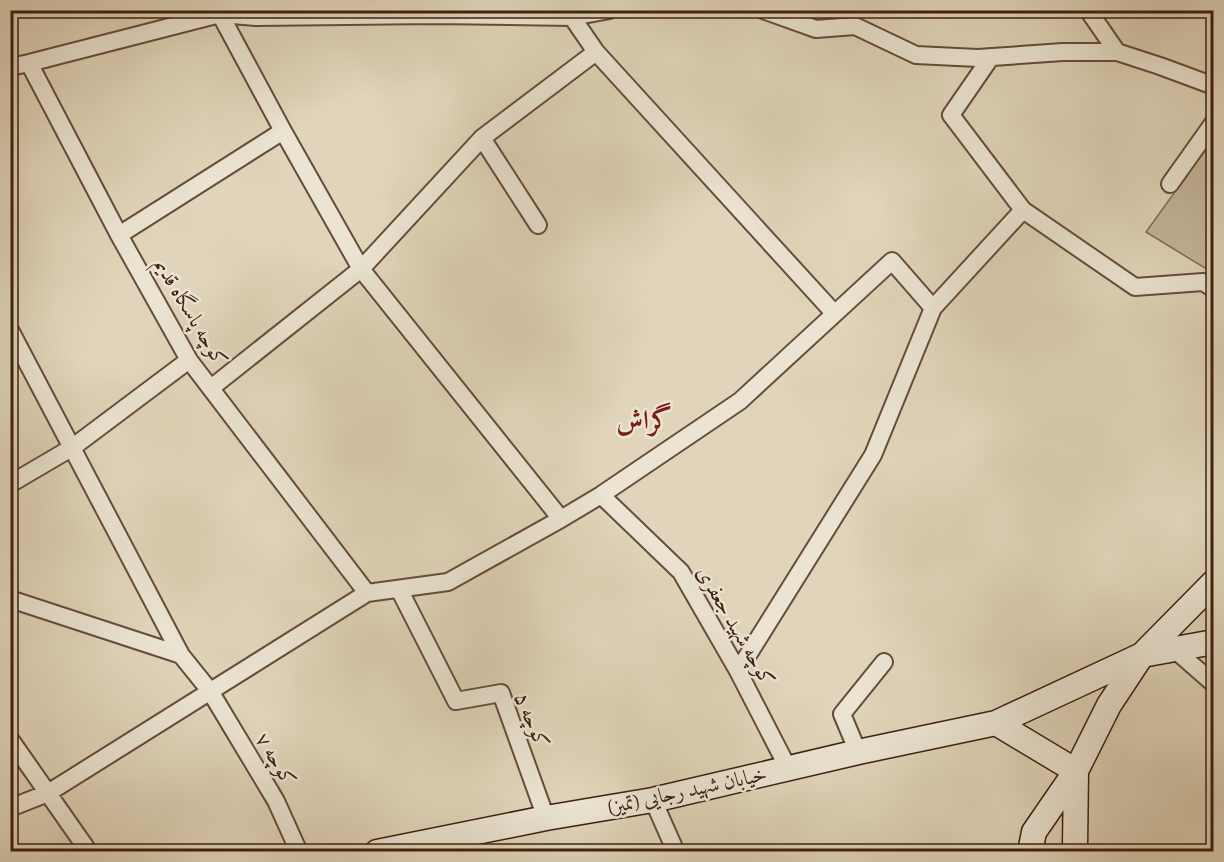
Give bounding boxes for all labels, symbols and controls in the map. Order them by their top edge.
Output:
street label: کوچه پاسگاه قدیم [144,252,234,374]
district label: گراش [616,402,672,438]
street label: کوچه شهید جعفری [690,561,782,691]
street label: کوچه ۵ [508,688,556,752]
street label: کوچه ۷ [249,727,303,791]
street label: خیابان شهید رجایی (تمیز) [605,759,769,821]

